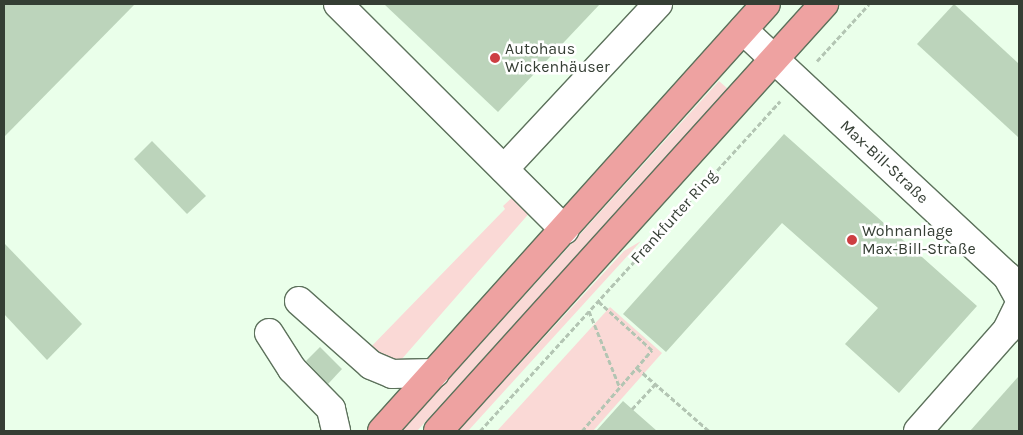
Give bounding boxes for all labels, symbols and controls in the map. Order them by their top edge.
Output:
place label: Autohaus Wickenhäuser [505,39,610,77]
marker: Autohaus Wickenhäuser [489,52,501,64]
street label: Max-Bill-Straße [836,116,932,208]
street label: Frankfurter Ring [627,166,721,268]
place label: Wohnanlage Max-Bill-Straße [862,221,976,259]
marker: Wohnanlage Max-Bill-Straße [846,234,858,246]

